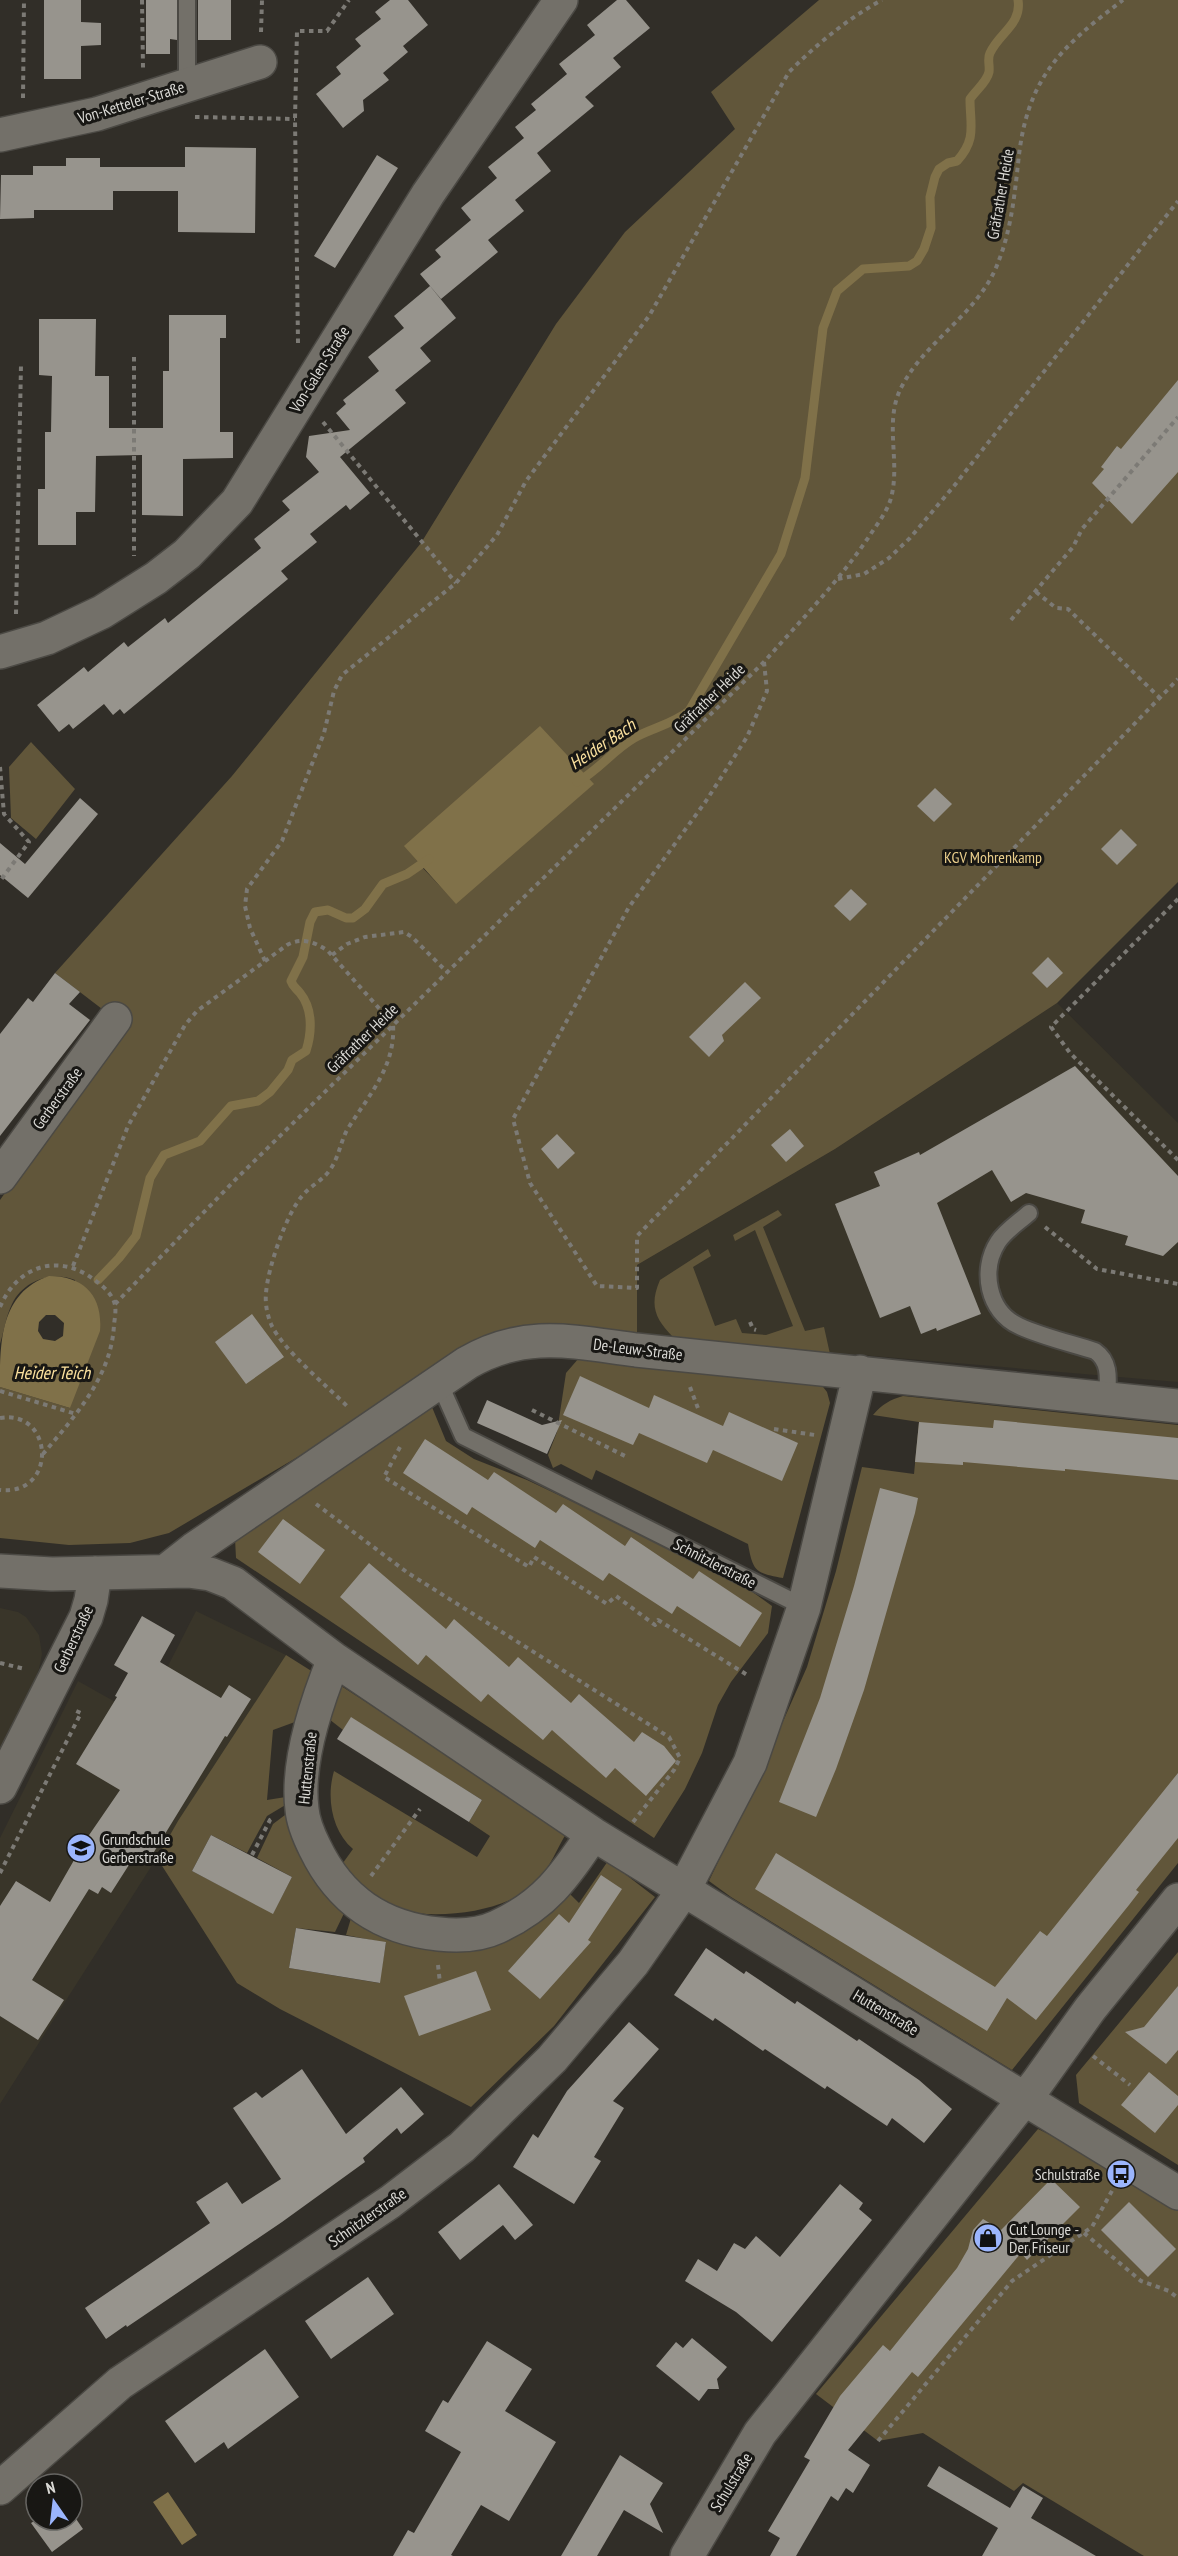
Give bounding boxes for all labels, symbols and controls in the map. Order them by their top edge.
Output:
street label: Von-Ketteler-Straße [74,76,187,128]
street label: Gräfrather Heide [982,147,1018,241]
street label: Von-Galen-Straße [284,322,353,417]
street label: Gräfrather Heide [669,659,749,737]
water label: Heider Bach [564,713,640,774]
park label: KGV Mohrenkamp [944,847,1042,867]
street label: Gräfrather Heide [322,999,402,1077]
street label: Gerberstraße [28,1063,86,1133]
street label: De-Leuw-Straße [592,1334,684,1364]
water label: Heider Teich [14,1361,91,1384]
street label: Schnitzlerstraße [670,1534,760,1592]
street label: Gerberstraße [49,1602,97,1676]
street label: Huttenstraße [293,1731,321,1805]
place label: Grundschule Gerberstraße [102,1829,174,1867]
school or university icon: Grundschule Gerberstraße [65,1832,97,1864]
street label: Huttenstraße [850,1985,922,2039]
bus stop icon: Schulstraße [1105,2158,1137,2190]
place label: Schulstraße [1035,2164,1100,2184]
street label: Schnitzlerstraße [324,2183,410,2251]
place label: Cut Lounge - Der Friseur [1009,2219,1079,2257]
shop icon: Cut Lounge - Der Friseur [972,2222,1004,2254]
street label: Schulstraße [706,2449,756,2515]
north arrow [24,2472,84,2532]
text: N [44,2477,57,2498]

